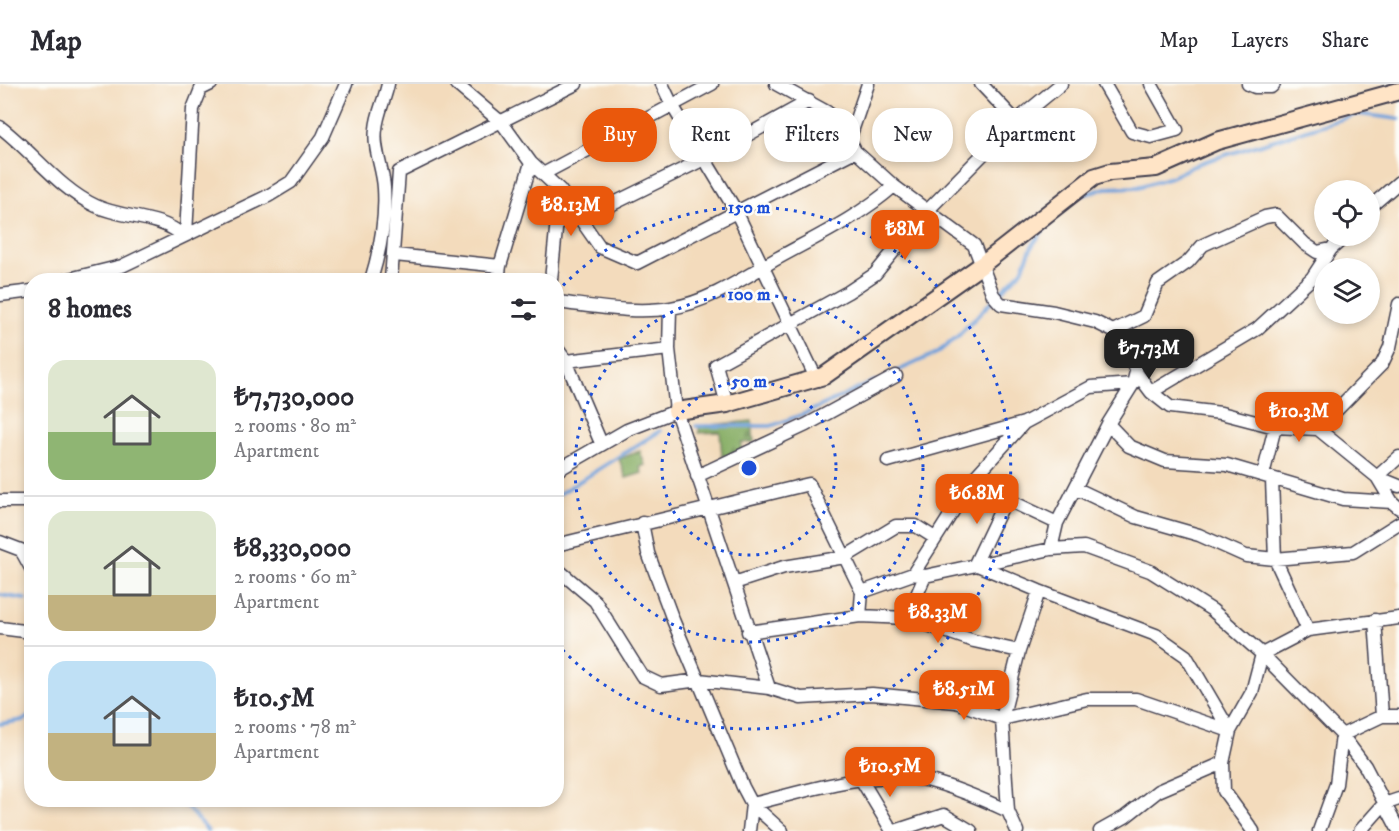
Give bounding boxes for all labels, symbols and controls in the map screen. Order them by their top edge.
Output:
text: Map [30,24,82,59]
text: Map [1159,28,1198,54]
text: Layers [1231,28,1289,54]
text: Share [1322,28,1369,54]
chip: Buy [582,108,657,162]
chip: Rent [669,108,752,162]
chip: Filters [764,108,860,162]
chip: New [872,108,953,162]
chip: Apartment [965,108,1097,162]
map controls [1314,180,1380,324]
button: locate [1314,180,1380,246]
pin: ₺8.13M [522,186,620,237]
text: ₺8.13M [541,193,601,218]
text: 150 m [728,197,771,219]
pin: ₺8M [876,210,934,261]
text: ₺8M [885,217,925,242]
button: layers [1314,258,1380,324]
text: 100 m [727,284,771,306]
text: 8 homes [48,293,132,326]
icon: filters [507,293,540,326]
pin: ₺7.73M [1100,329,1198,380]
text: ₺7.73M [1118,336,1180,361]
text: 50 m [730,371,767,393]
text: ₺7,730,000 [234,381,354,414]
icon: home [96,384,168,456]
pin: ₺10.3M [1250,392,1348,443]
text: ₺10.3M [1269,399,1329,424]
text: 2 rooms · 80 m² [234,414,356,439]
text: Apartment [234,439,319,464]
centre of rings [739,458,759,478]
pin: ₺6.8M [935,474,1019,525]
text: ₺6.8M [950,481,1004,506]
text: ₺8,330,000 [234,532,351,565]
icon: home [96,535,168,607]
text: 2 rooms · 60 m² [234,565,356,590]
text: Apartment [234,590,319,615]
pin: ₺8.33M [889,593,987,644]
text: ₺8.33M [908,600,968,625]
pin: ₺8.51M [915,670,1013,721]
text: ₺8.51M [933,677,995,702]
text: ₺10.5M [234,682,315,715]
icon: home [96,685,168,757]
text: 2 rooms · 78 m² [234,715,356,740]
text: Apartment [234,740,319,765]
pin: ₺10.5M [841,747,939,798]
text: ₺10.5M [859,754,921,779]

